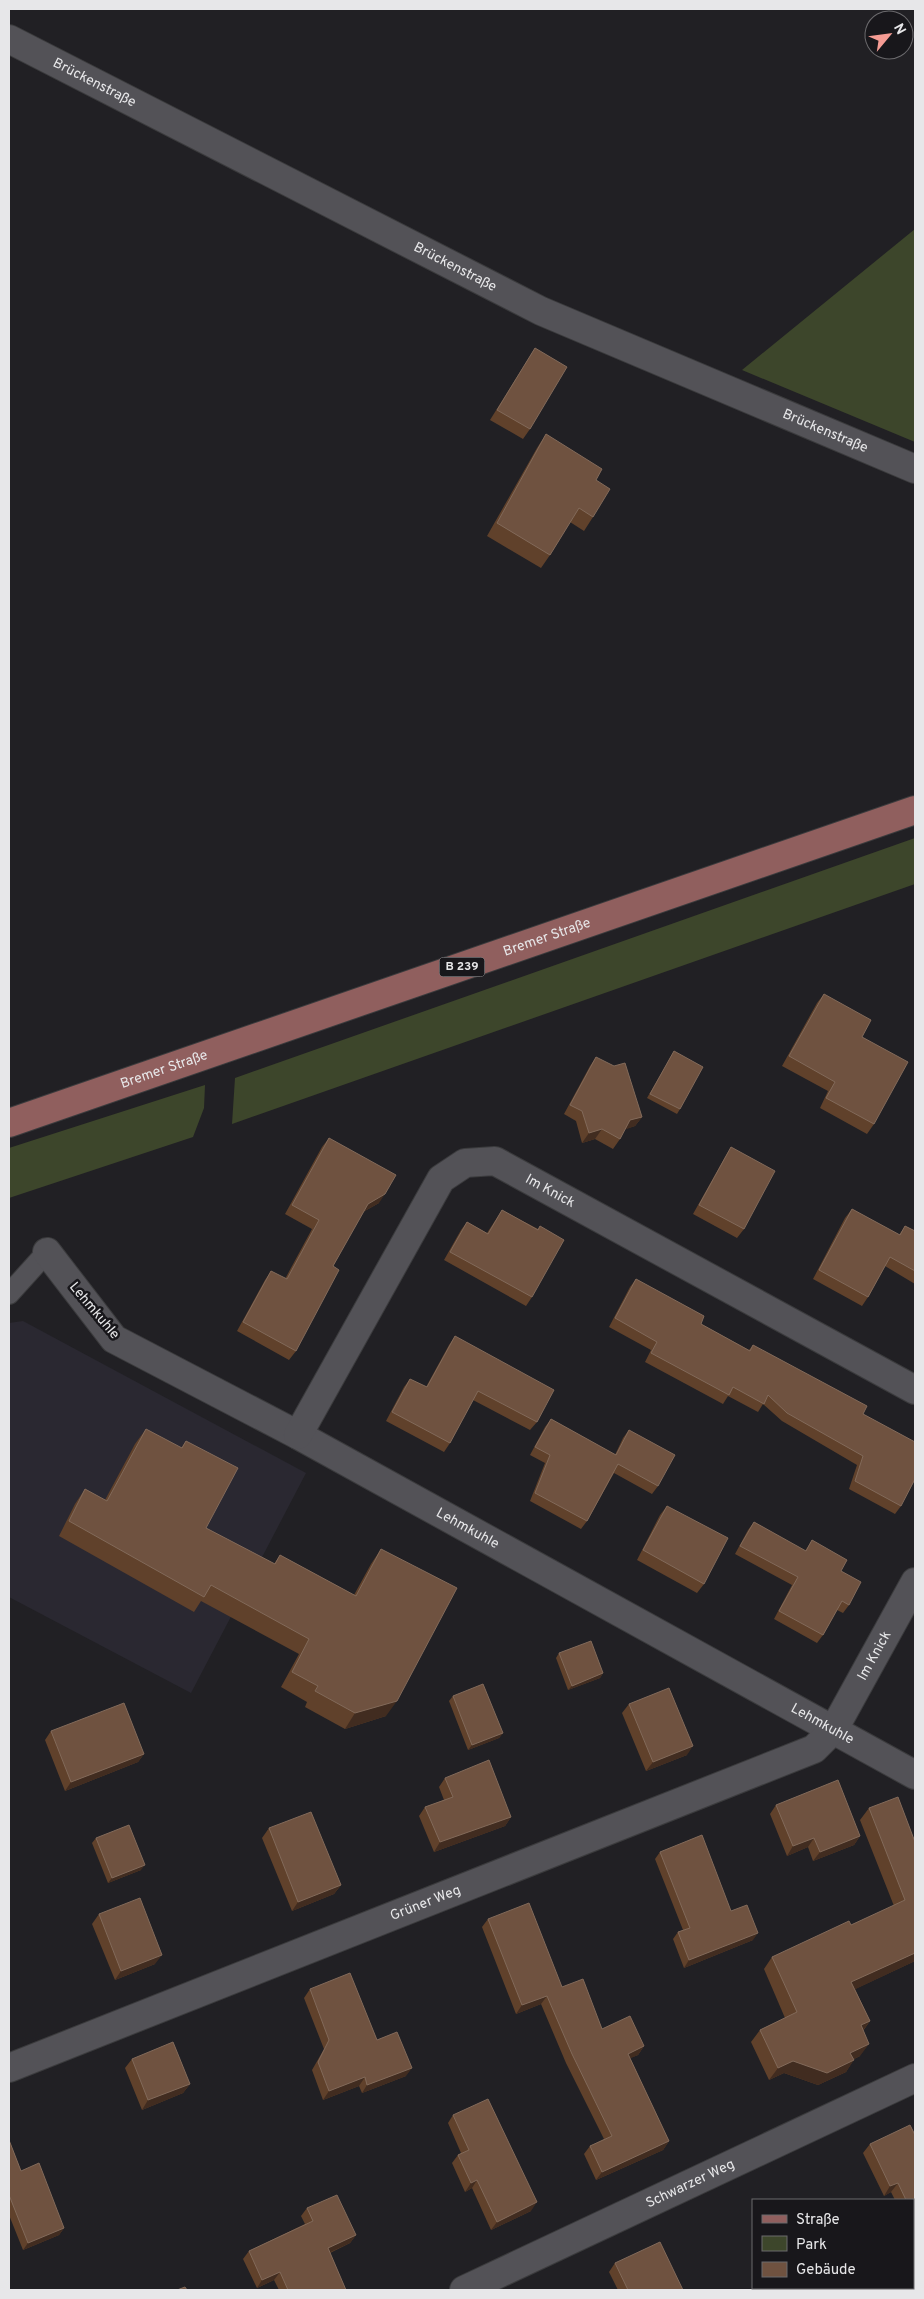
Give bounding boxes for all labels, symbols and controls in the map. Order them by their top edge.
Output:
north arrow [864,10,914,60]
text: N [889,21,909,38]
street label: Brückenstraße [50,54,139,111]
street label: Brückenstraße [411,239,500,295]
street label: Brückenstraße [780,405,870,457]
street label: Bremer Straße [501,914,593,960]
road number: B 239 [440,958,484,976]
street label: Bremer Straße [118,1047,210,1092]
street label: Im Knick [522,1171,578,1212]
street label: Lehmkuhle [65,1279,123,1343]
street label: Lehmkuhle [433,1504,502,1553]
street label: Im Knick [854,1628,895,1683]
street label: Lehmkuhle [788,1700,857,1748]
street label: Grüner Weg [388,1881,463,1925]
street label: Schwarzer Weg [643,2156,737,2212]
legend [752,2199,914,2289]
text: Straße [796,2211,840,2230]
text: Park [796,2236,827,2255]
text: Gebäude [796,2261,856,2280]

